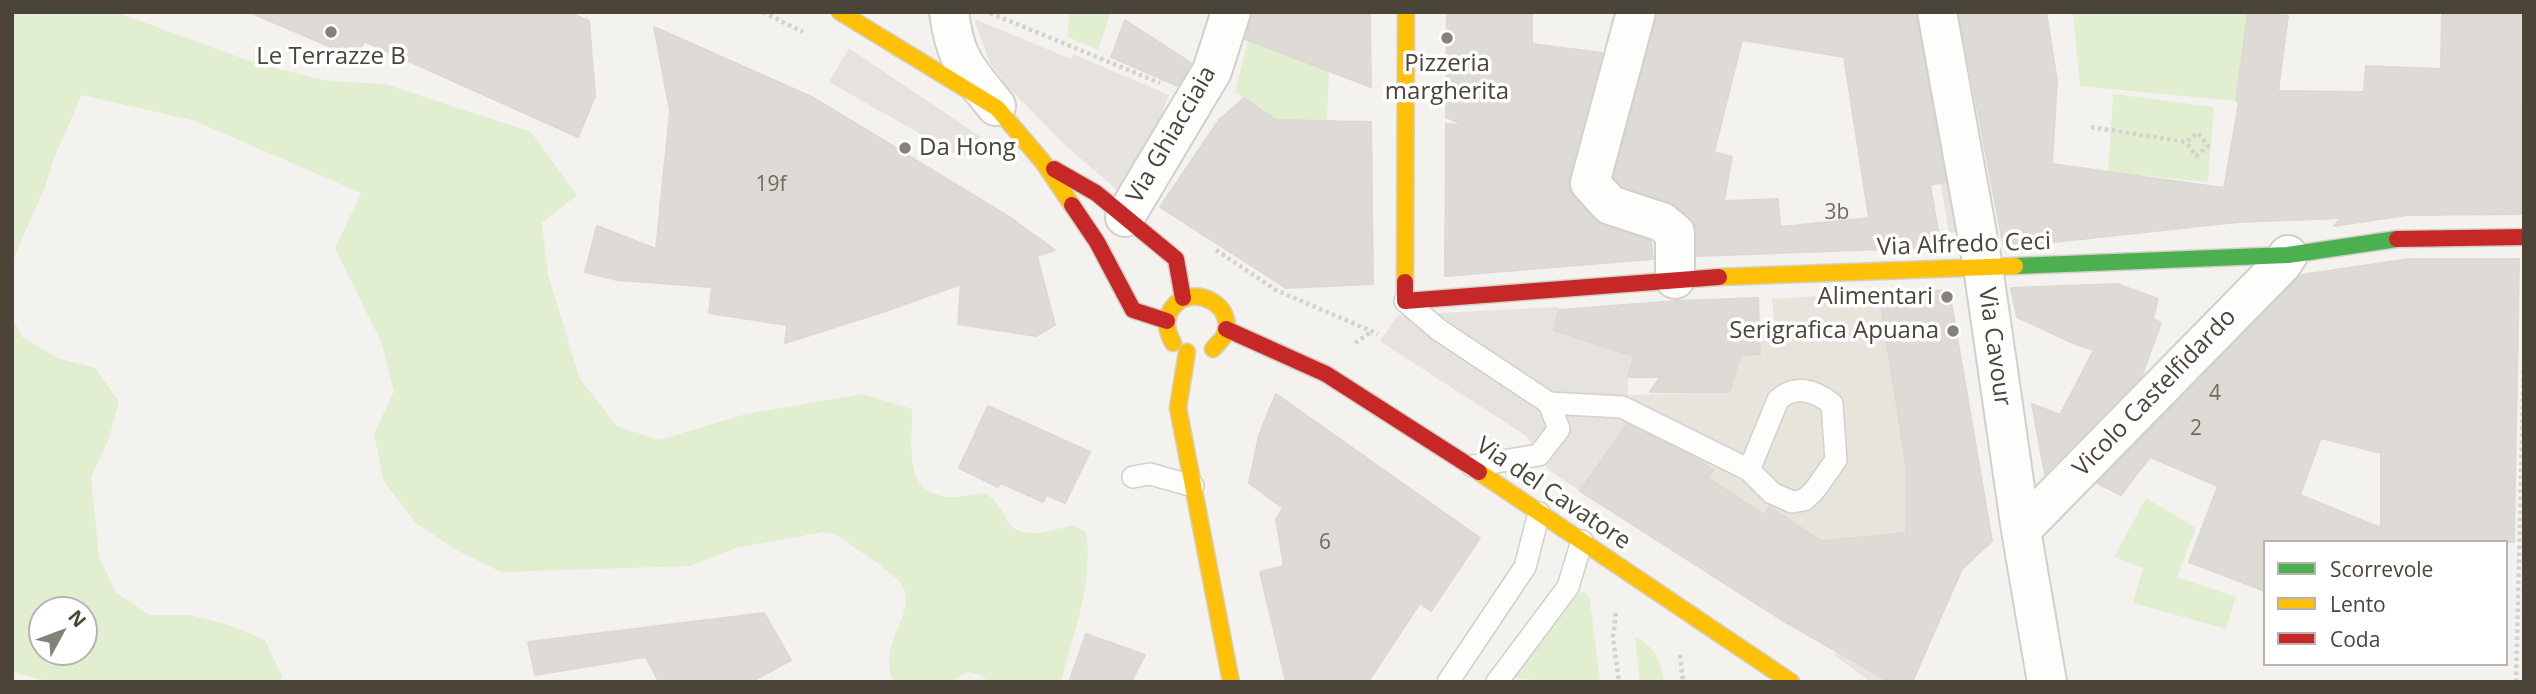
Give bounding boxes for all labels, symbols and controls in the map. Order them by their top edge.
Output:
marker: Le Terrazze B [323,24,339,40]
marker: Pizzeria margherita [1439,30,1455,46]
place label: Le Terrazze B [256,43,406,71]
place label: Pizzeria margherita [1385,50,1509,106]
street label: Via Ghiacciaia [1121,61,1223,209]
place label: Da Hong [919,134,1016,162]
marker: Da Hong [897,140,913,156]
house number: 19f [755,172,787,198]
house number: 3b [1825,200,1849,226]
street label: Via Alfredo Ceci [1877,228,2051,262]
place label: Alimentari [1818,283,1933,311]
street label: Via Cavour [1971,286,2017,408]
marker: Alimentari [1939,289,1955,305]
street label: Vicolo Castelfidardo [2068,303,2242,483]
place label: Serigrafica Apuana [1729,317,1939,345]
marker: Serigrafica Apuana [1945,323,1961,339]
house number: 4 [2209,381,2221,407]
house number: 2 [2190,416,2202,442]
street label: Via del Cavatore [1470,432,1636,556]
house number: 6 [1319,530,1331,556]
legend [2263,540,2508,666]
text: Scorrevole [2330,555,2433,583]
text: Lento [2330,590,2386,618]
north arrow [28,596,98,666]
text: N [62,604,92,633]
text: Coda [2330,625,2380,653]

